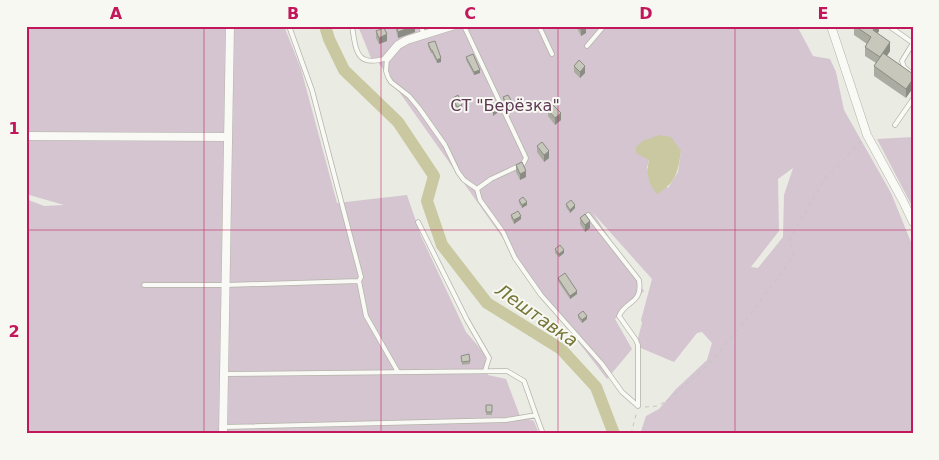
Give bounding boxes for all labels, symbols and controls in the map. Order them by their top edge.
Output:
text: A [110,4,123,23]
text: B [287,4,299,23]
text: C [464,4,476,23]
text: D [639,4,653,23]
text: E [818,4,828,23]
park label: СТ "Берёзка" [450,96,560,115]
text: 1 [8,119,20,138]
water label: Лештавка [491,279,582,351]
text: 2 [8,322,20,341]

